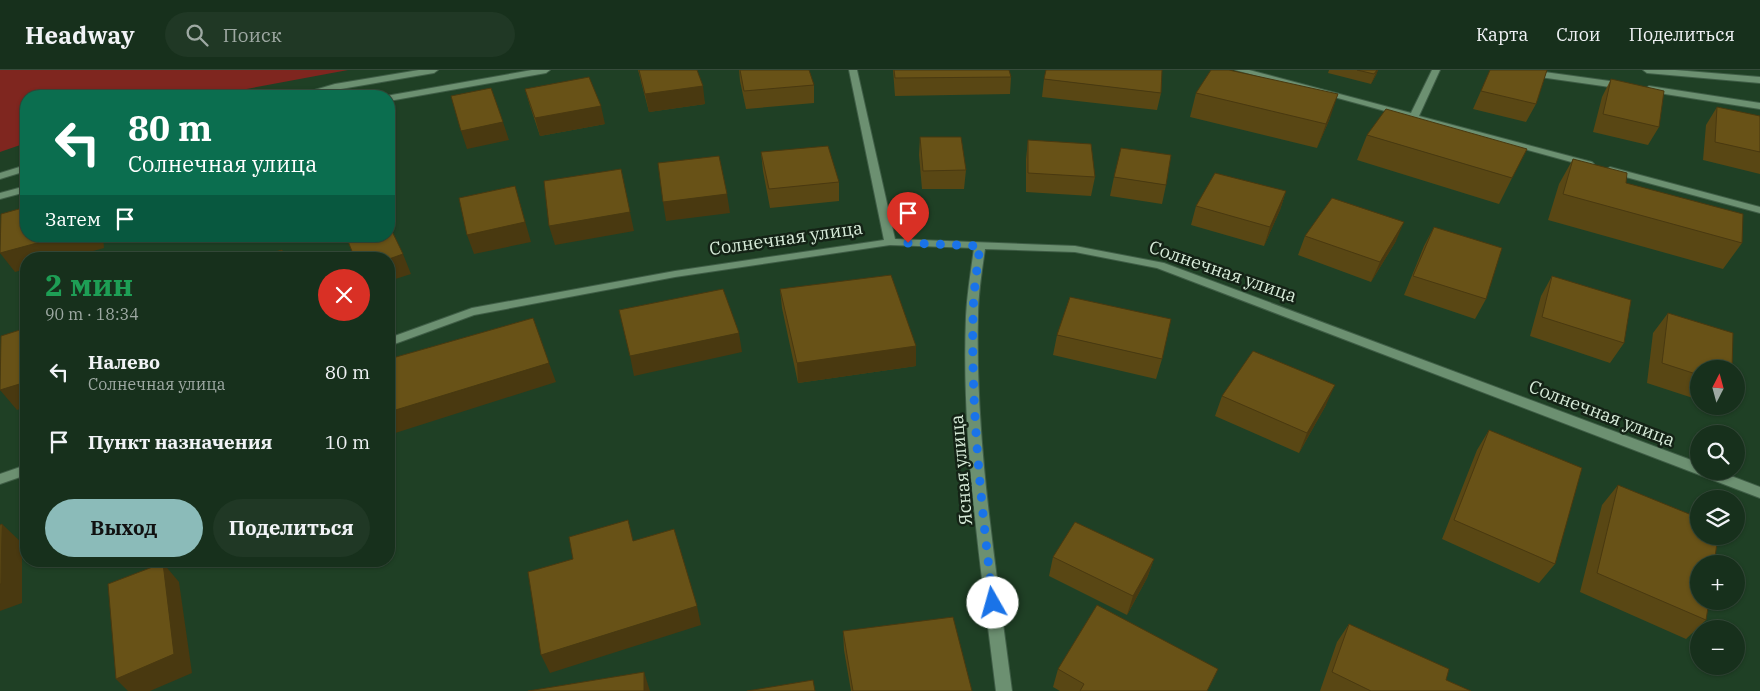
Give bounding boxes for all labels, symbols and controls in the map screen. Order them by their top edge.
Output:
search box [165,12,515,57]
text: Headway [25,19,135,51]
icon: search [183,21,211,49]
text: Поиск [223,23,282,47]
text: Карта [1476,23,1528,46]
text: Слои [1556,23,1601,46]
text: Поделиться [1629,23,1735,46]
text: 80 m [128,105,212,151]
icon: left [45,110,110,175]
text: Солнечная улица [128,149,317,178]
pin [887,192,929,243]
icon: arrive [894,199,922,227]
icon: arrive [111,205,139,233]
text: Затем [45,207,101,231]
street label: Солнечная улица [708,216,864,260]
street label: Солнечная улица [1146,235,1300,307]
text: 2 мин [45,265,133,304]
button: close [318,269,370,321]
text: 90 m · 18:34 [45,304,139,324]
text: Налево [88,350,160,374]
icon: left [45,358,73,386]
text: 80 m [325,360,370,384]
north arrow [1690,360,1745,415]
map controls [1690,360,1745,675]
text: Солнечная улица [88,374,226,394]
street label: Солнечная улица [1526,375,1679,452]
street label: Ясная улица [945,414,977,526]
button: search [1690,425,1745,480]
icon: arrive [45,428,73,456]
text: Пункт назначения [88,430,272,454]
text: 10 m [325,430,370,454]
button: layers [1690,490,1745,545]
button: Выход [45,499,203,557]
button: Поделиться [213,499,370,557]
button: + [1690,555,1745,610]
position arrow [966,576,1018,628]
button: − [1690,620,1745,675]

